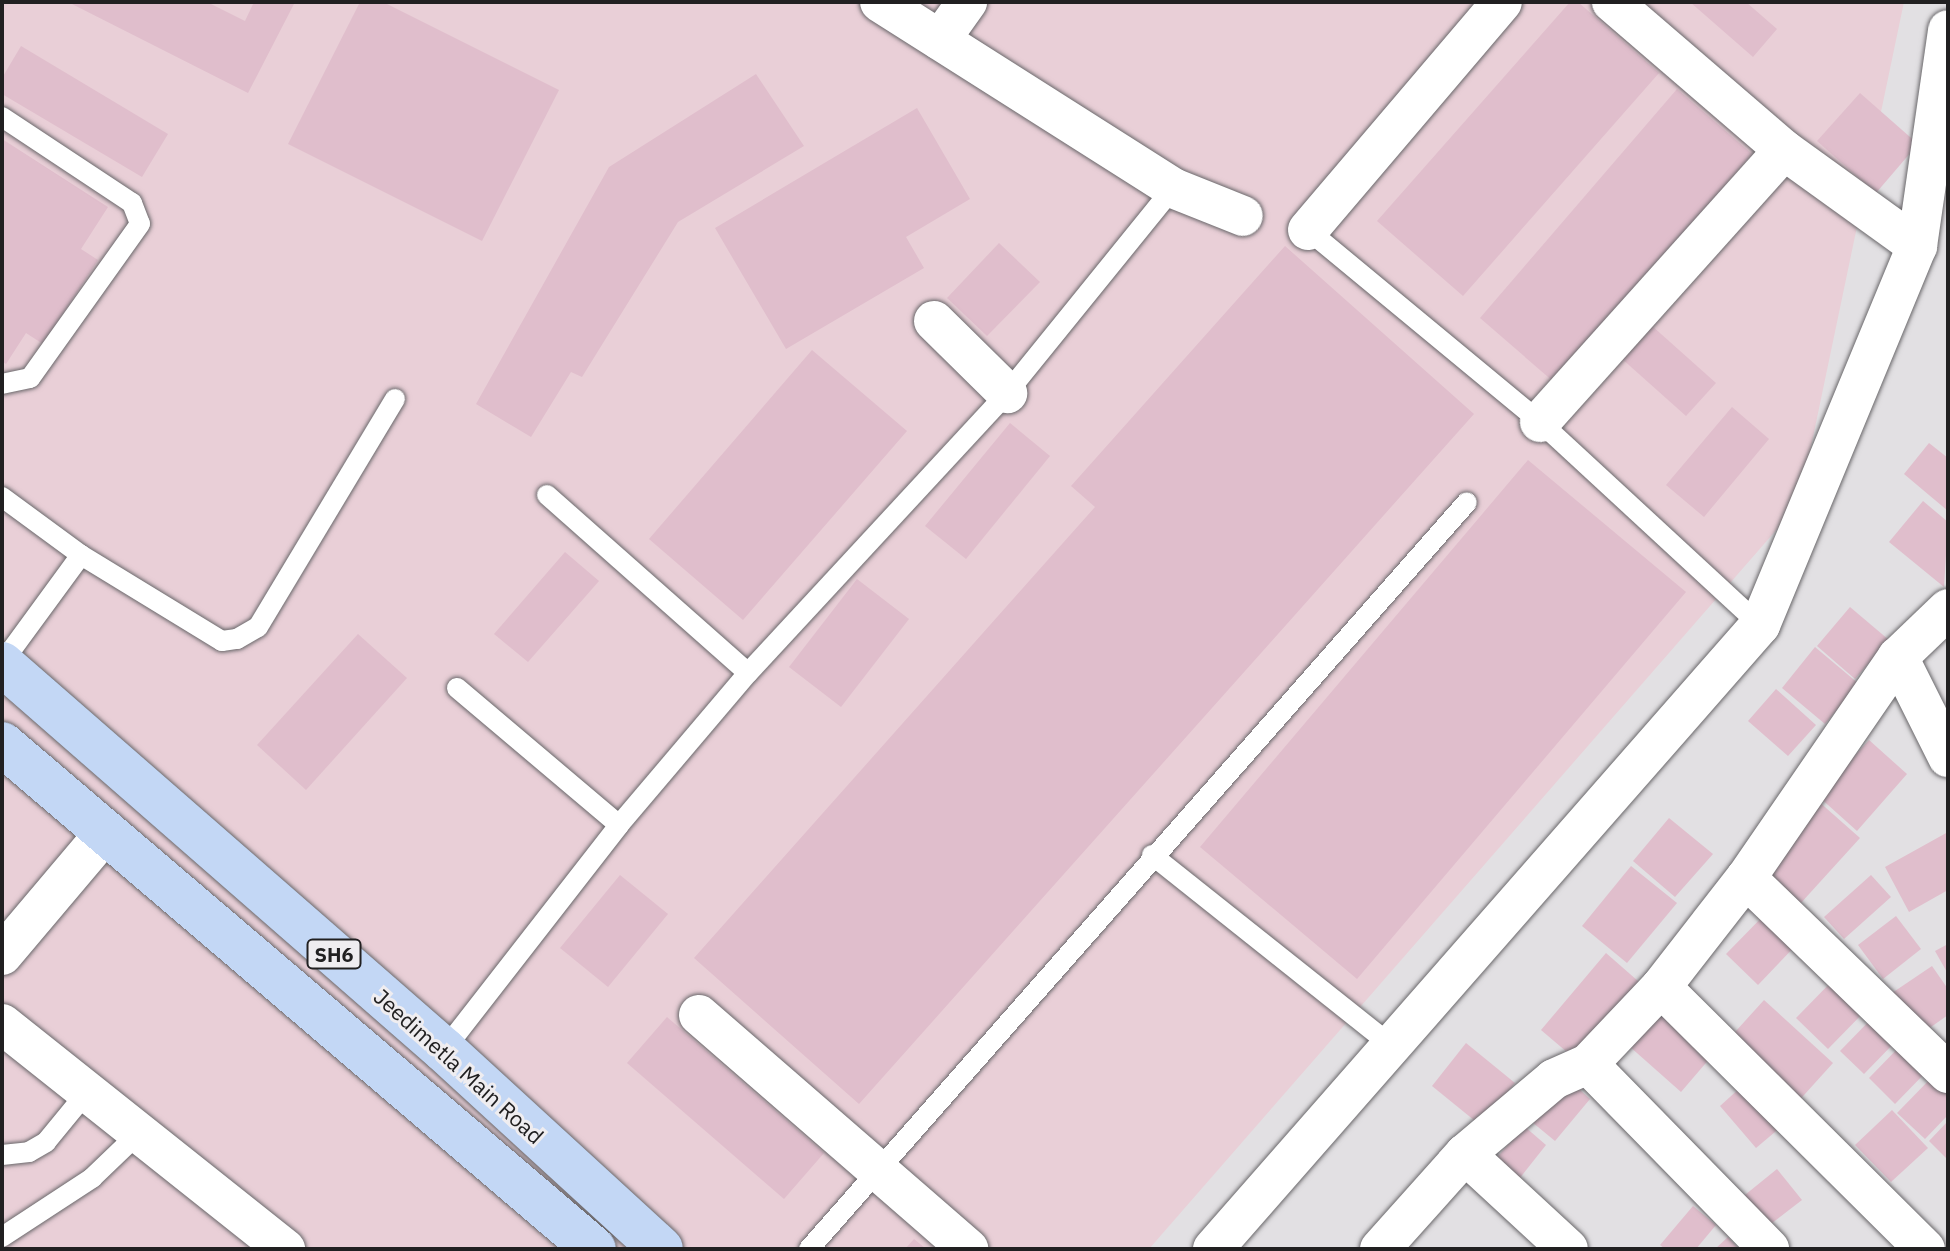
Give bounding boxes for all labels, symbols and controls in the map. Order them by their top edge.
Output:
road number: SH6 [306,938,362,970]
street label: Jeedimetla Main Road [369,983,549,1149]

